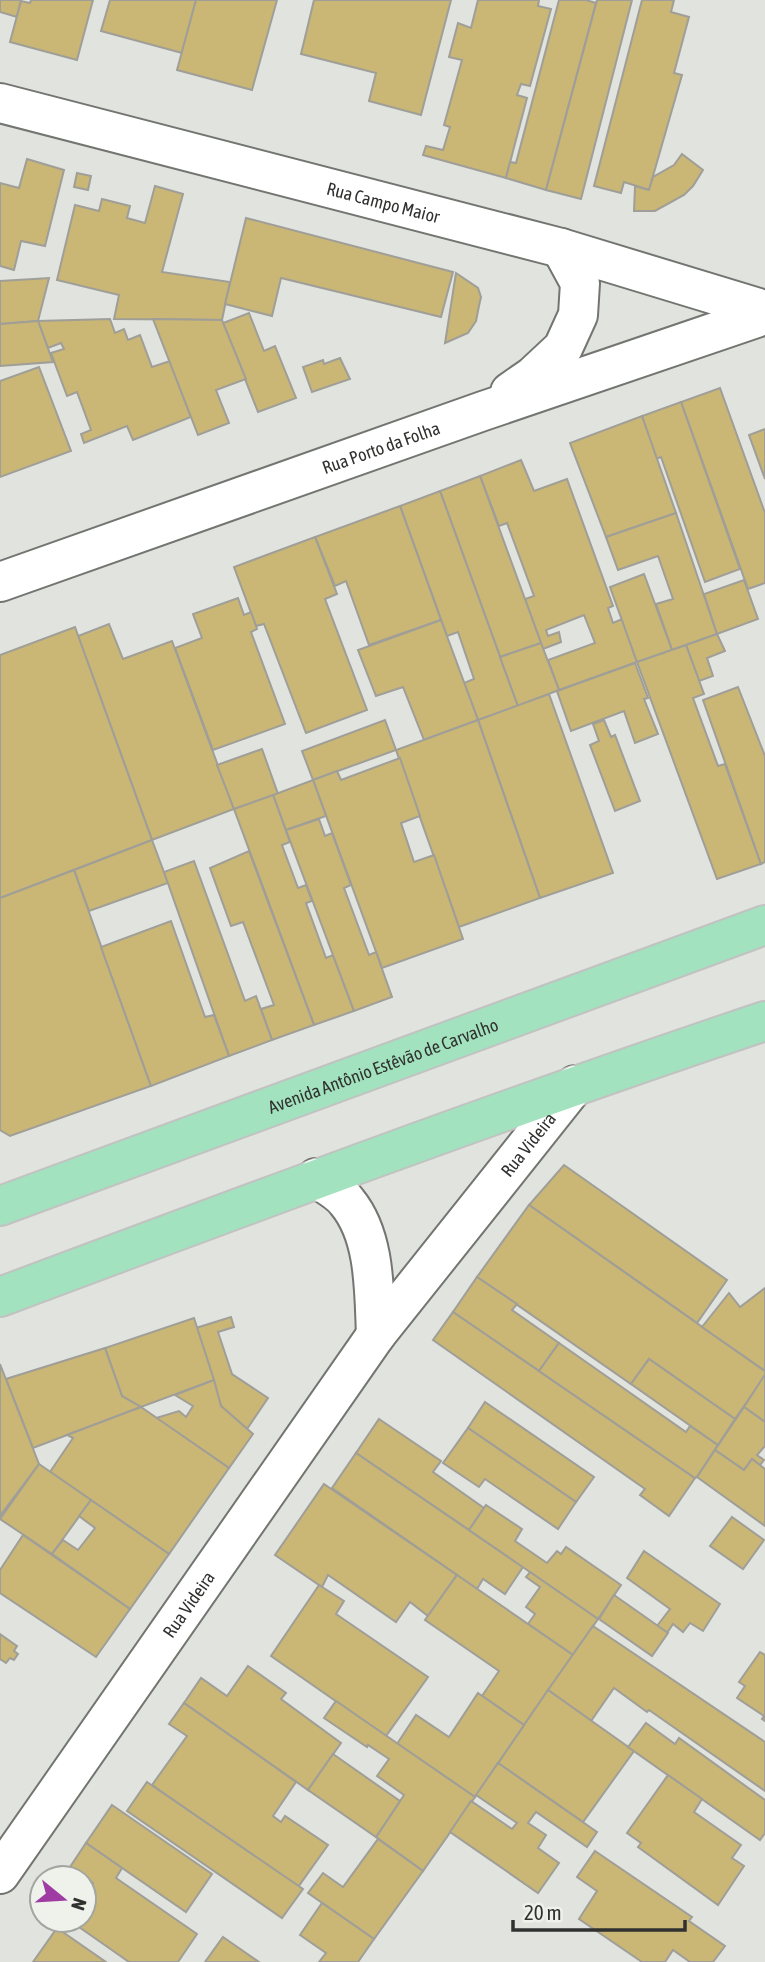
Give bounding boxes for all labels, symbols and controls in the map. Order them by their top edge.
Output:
street label: Rua Campo Maior [325,177,443,227]
street label: Rua Porto da Folha [319,417,443,478]
street label: Avenida Antônio Estêvão de Carvalho [265,1013,501,1117]
street label: Rua Videira [496,1108,560,1180]
street label: Rua Videira [158,1567,219,1641]
north arrow [28,1864,98,1934]
scale bar [513,1888,684,1932]
text: N [67,1896,91,1913]
text: 20 m [524,1900,562,1924]

